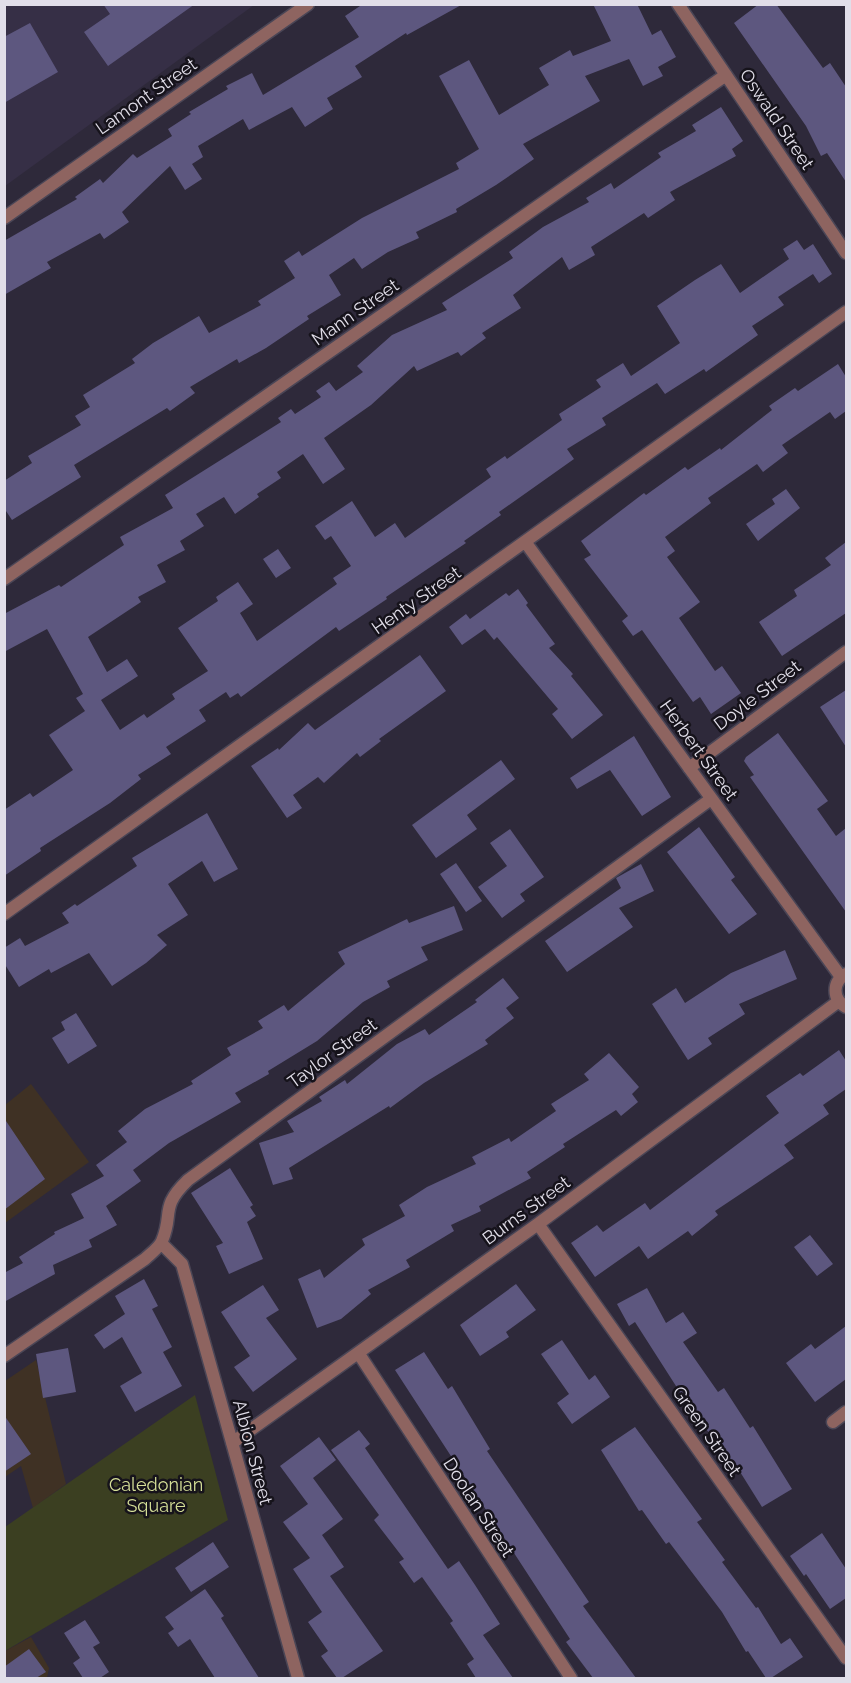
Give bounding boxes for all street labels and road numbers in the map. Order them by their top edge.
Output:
street label: Lamont Street [91,53,201,139]
street label: Oswald Street [736,65,818,173]
street label: Mann Street [308,274,402,350]
street label: Henty Street [367,562,465,638]
street label: Doyle Street [710,656,804,734]
street label: Herbert Street [656,696,742,804]
street label: Taylor Street [284,1014,380,1092]
street label: Burns Street [478,1171,574,1249]
street label: Green Street [668,1382,746,1480]
street label: Albion Street [229,1397,277,1507]
street label: Doolan Street [439,1453,519,1561]

